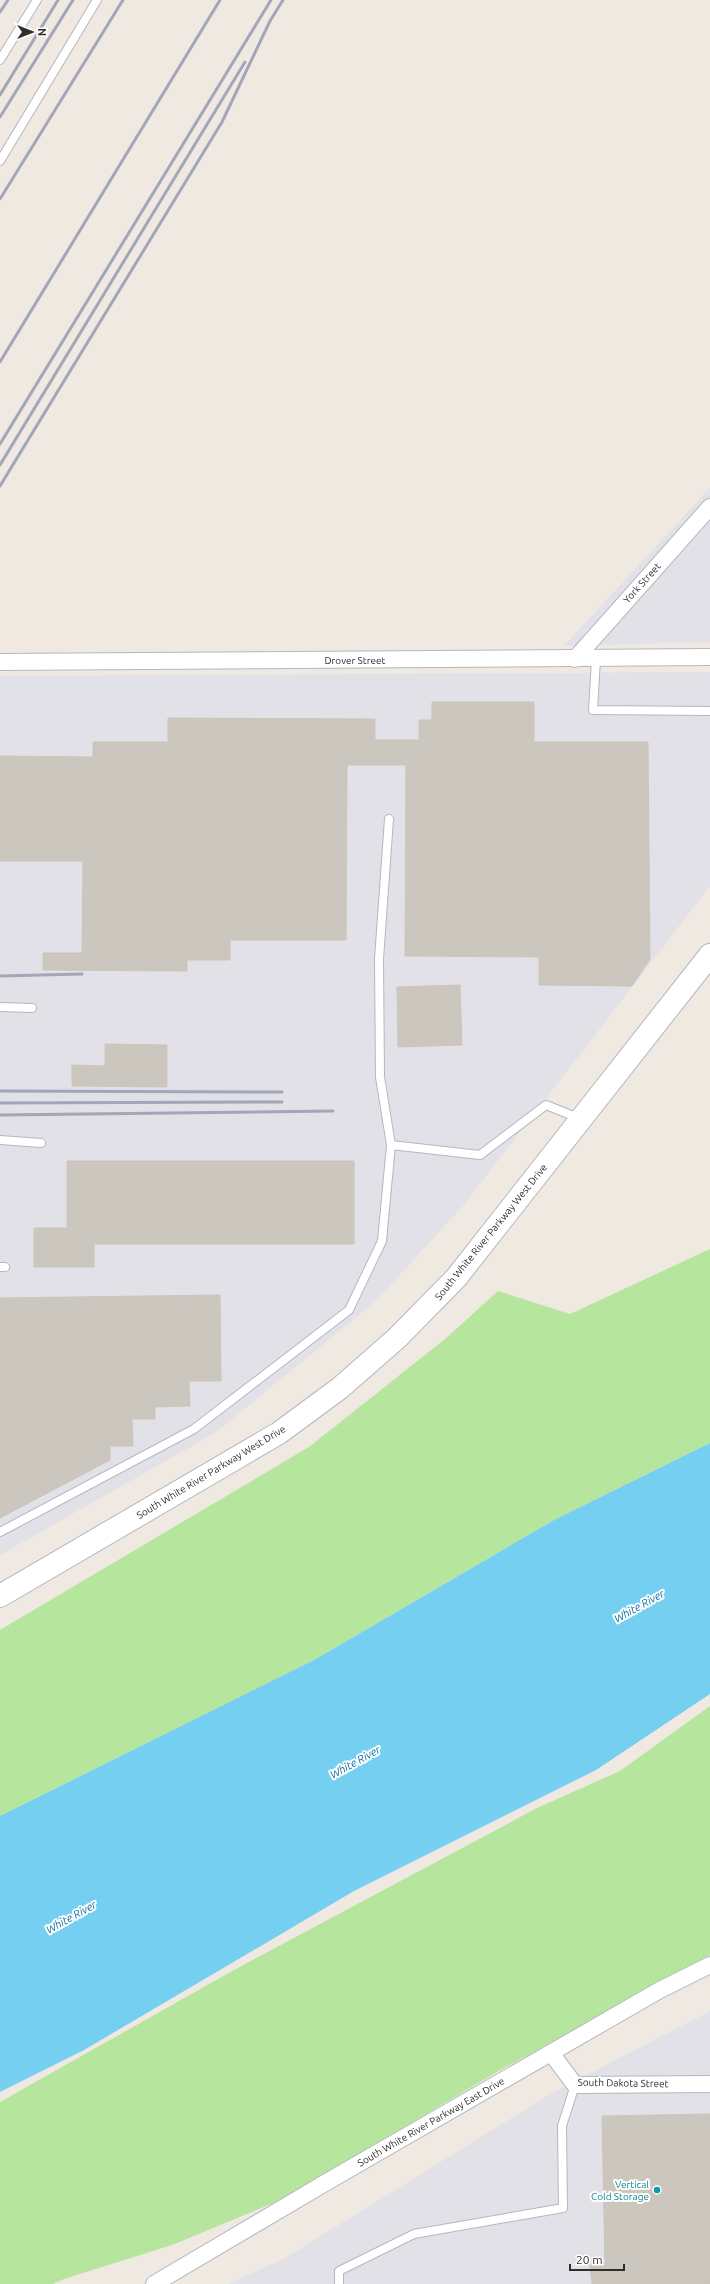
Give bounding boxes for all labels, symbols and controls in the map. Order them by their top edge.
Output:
north arrow [12,12,52,52]
text: N [36,28,48,36]
street label: York Street [621,561,663,605]
street label: Drover Street [324,655,386,666]
street label: South White River Parkway West Drive [433,1162,549,1302]
street label: South White River Parkway West Drive [135,1423,287,1521]
water label: White River [612,1587,667,1625]
water label: White River [328,1743,383,1781]
water label: White River [44,1898,99,1936]
street label: South White River Parkway East Drive [356,2075,506,2169]
street label: South Dakota Street [577,2077,669,2089]
place label: Vertical Cold Storage [591,2179,649,2202]
marker: Vertical Cold Storage [652,2185,662,2195]
scale bar [570,2246,624,2272]
text: 20 m [576,2253,603,2266]

